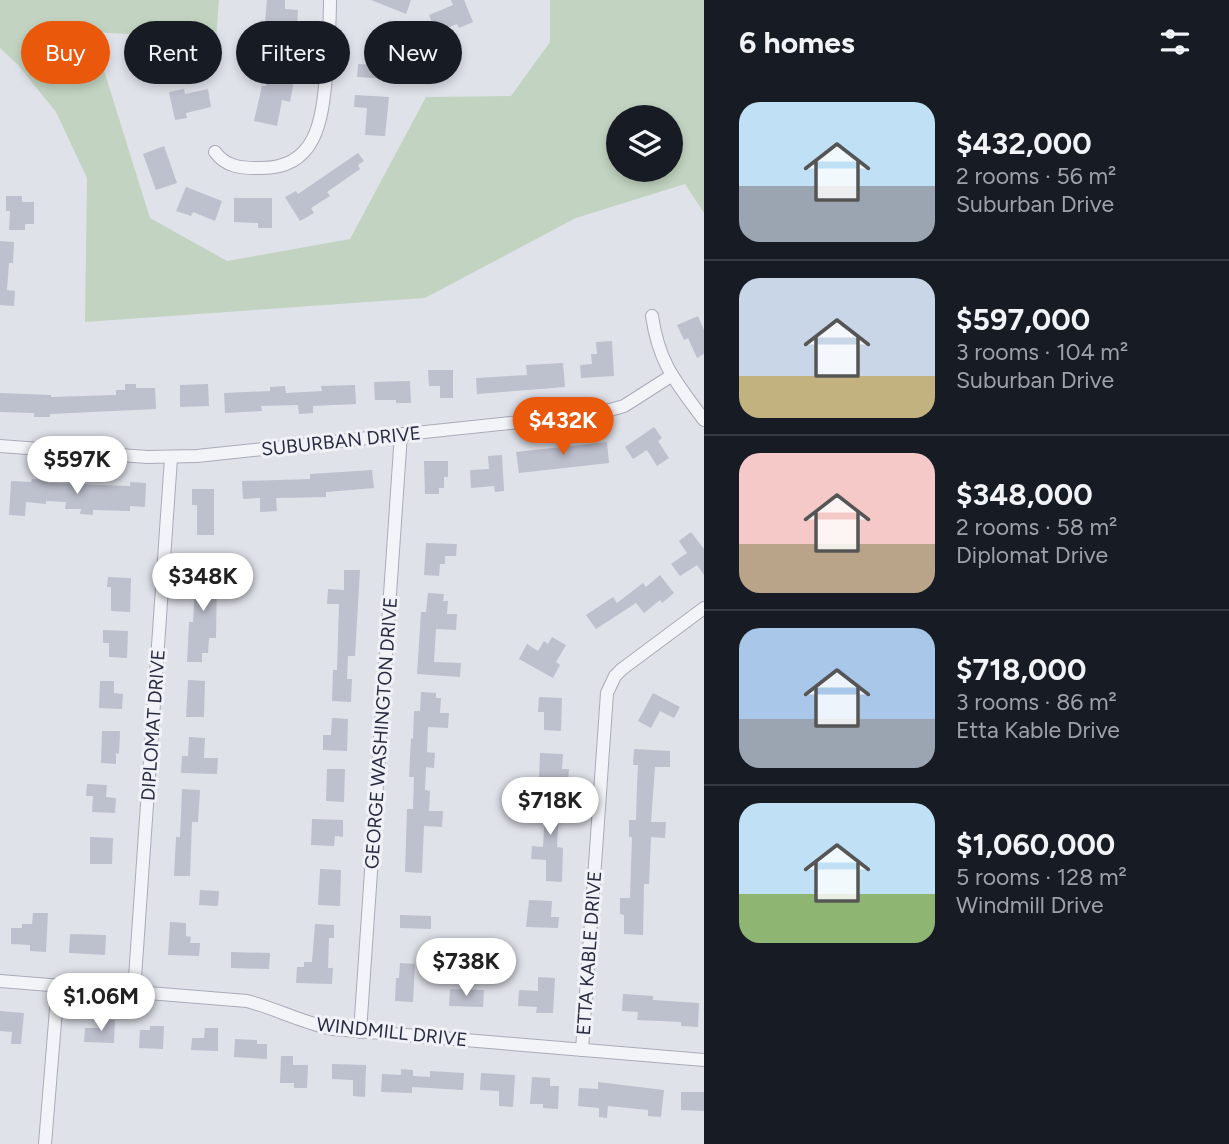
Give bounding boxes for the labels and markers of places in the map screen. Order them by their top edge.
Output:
pin: $432K [514,398,612,457]
pin: $597K [28,436,126,496]
pin: $348K [154,554,252,613]
pin: $718K [501,778,599,837]
pin: $738K [417,939,515,998]
pin: $1.06M [44,974,158,1033]

